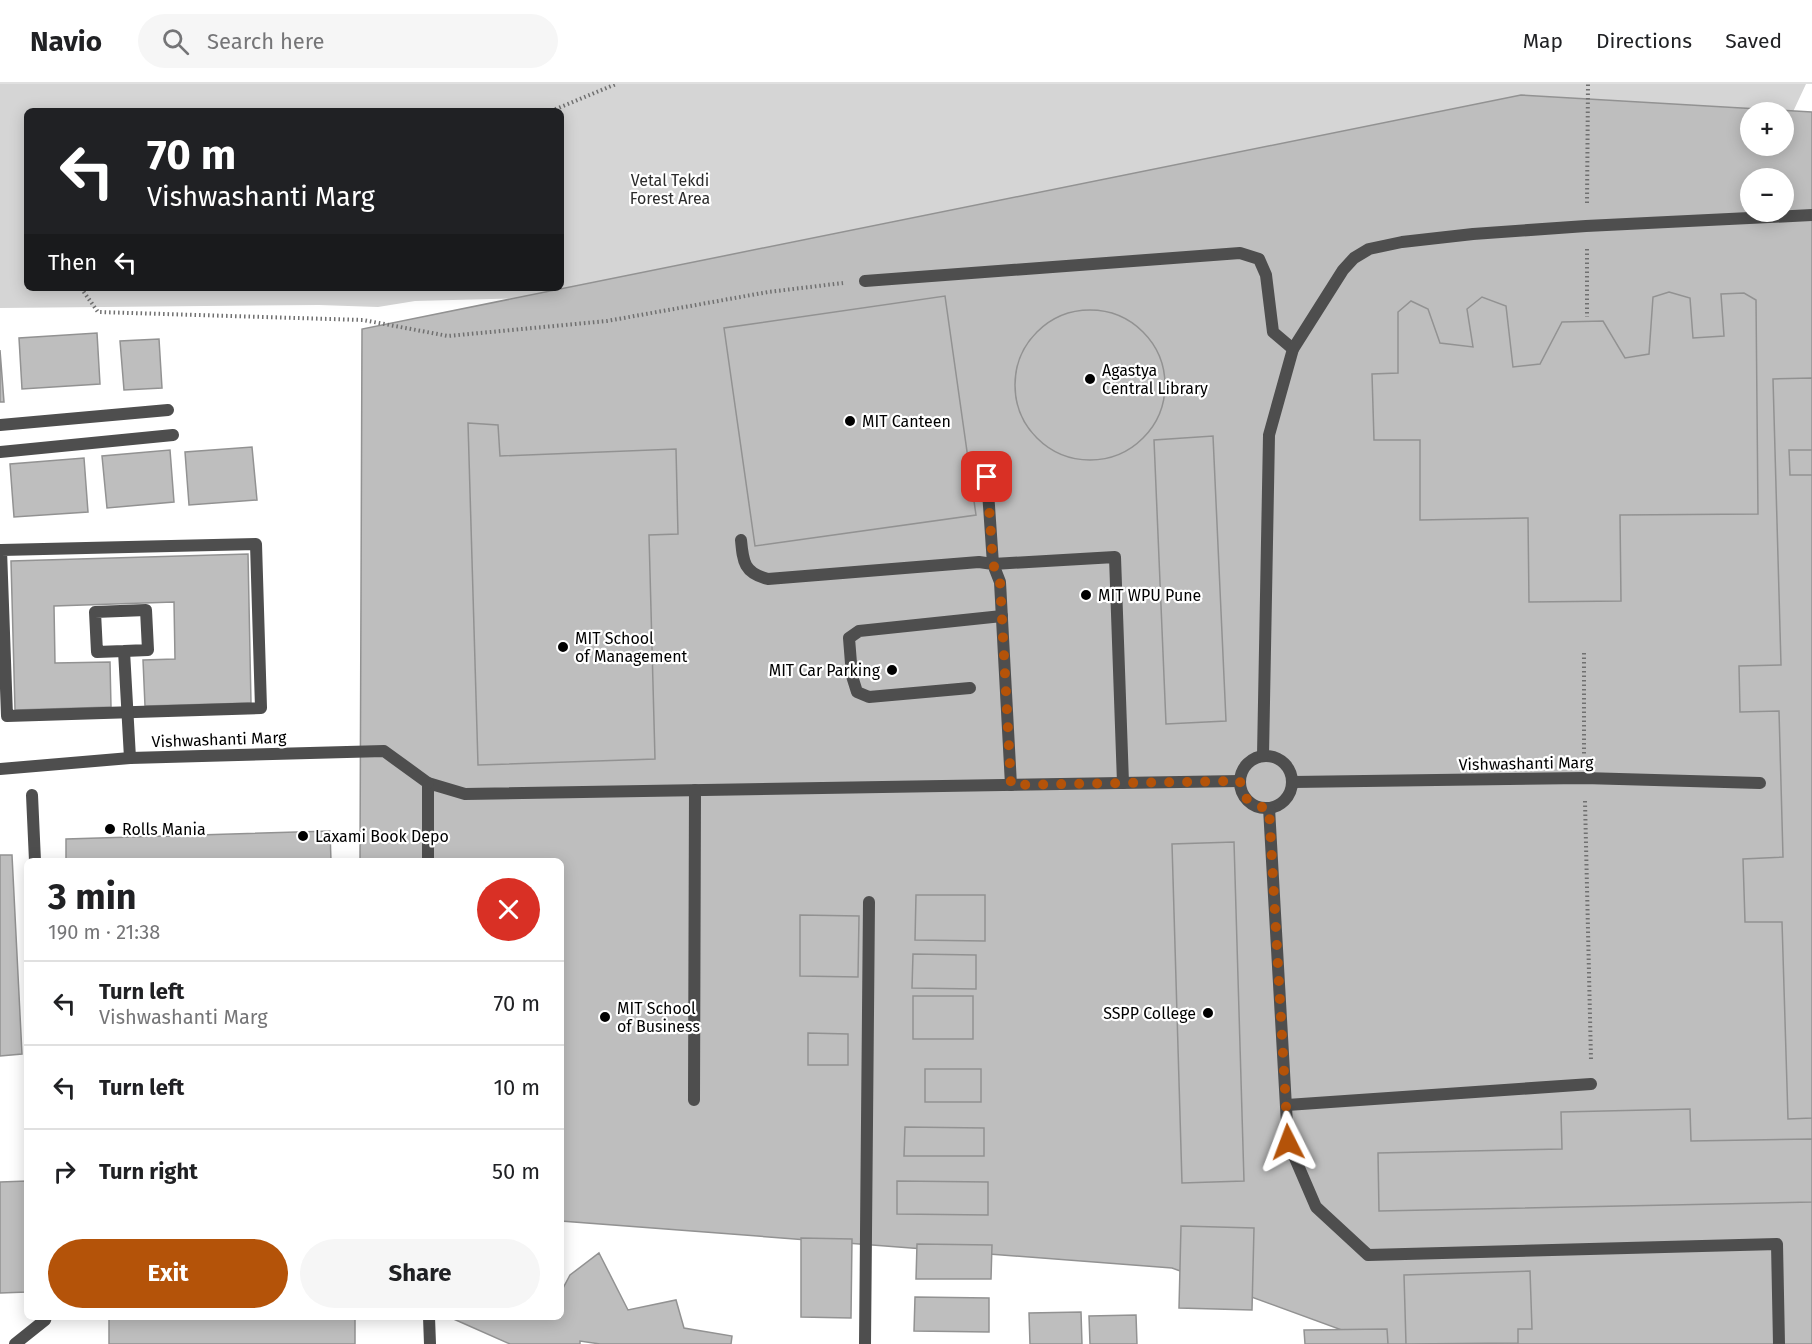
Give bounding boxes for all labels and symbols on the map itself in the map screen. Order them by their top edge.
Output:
park label: Vetal Tekdi Forest Area [630,171,710,208]
place label: Agastya Central Library [1102,361,1208,398]
marker: Agastya Central Library [1083,372,1097,386]
place label: MIT Canteen [862,412,951,431]
marker: MIT Canteen [843,414,857,428]
pin [961,451,1012,502]
place label: MIT WPU Pune [1098,586,1201,605]
marker: MIT WPU Pune [1079,588,1093,602]
place label: MIT School of Management [575,629,688,666]
marker: MIT School of Management [556,640,570,654]
place label: MIT Car Parking [769,661,881,680]
marker: MIT Car Parking [885,663,899,677]
street label: Vishwashanti Marg [151,728,287,751]
street label: Vishwashanti Marg [1458,753,1594,774]
place label: Rolls Mania [122,820,206,839]
marker: Rolls Mania [103,822,117,836]
place label: Laxami Book Depo [315,827,449,846]
marker: Laxami Book Depo [296,829,310,843]
place label: MIT School of Business [617,999,700,1036]
place label: SSPP College [1103,1004,1196,1023]
marker: SSPP College [1201,1006,1215,1020]
marker: MIT School of Business [598,1010,612,1024]
position arrow [1256,1110,1320,1174]

